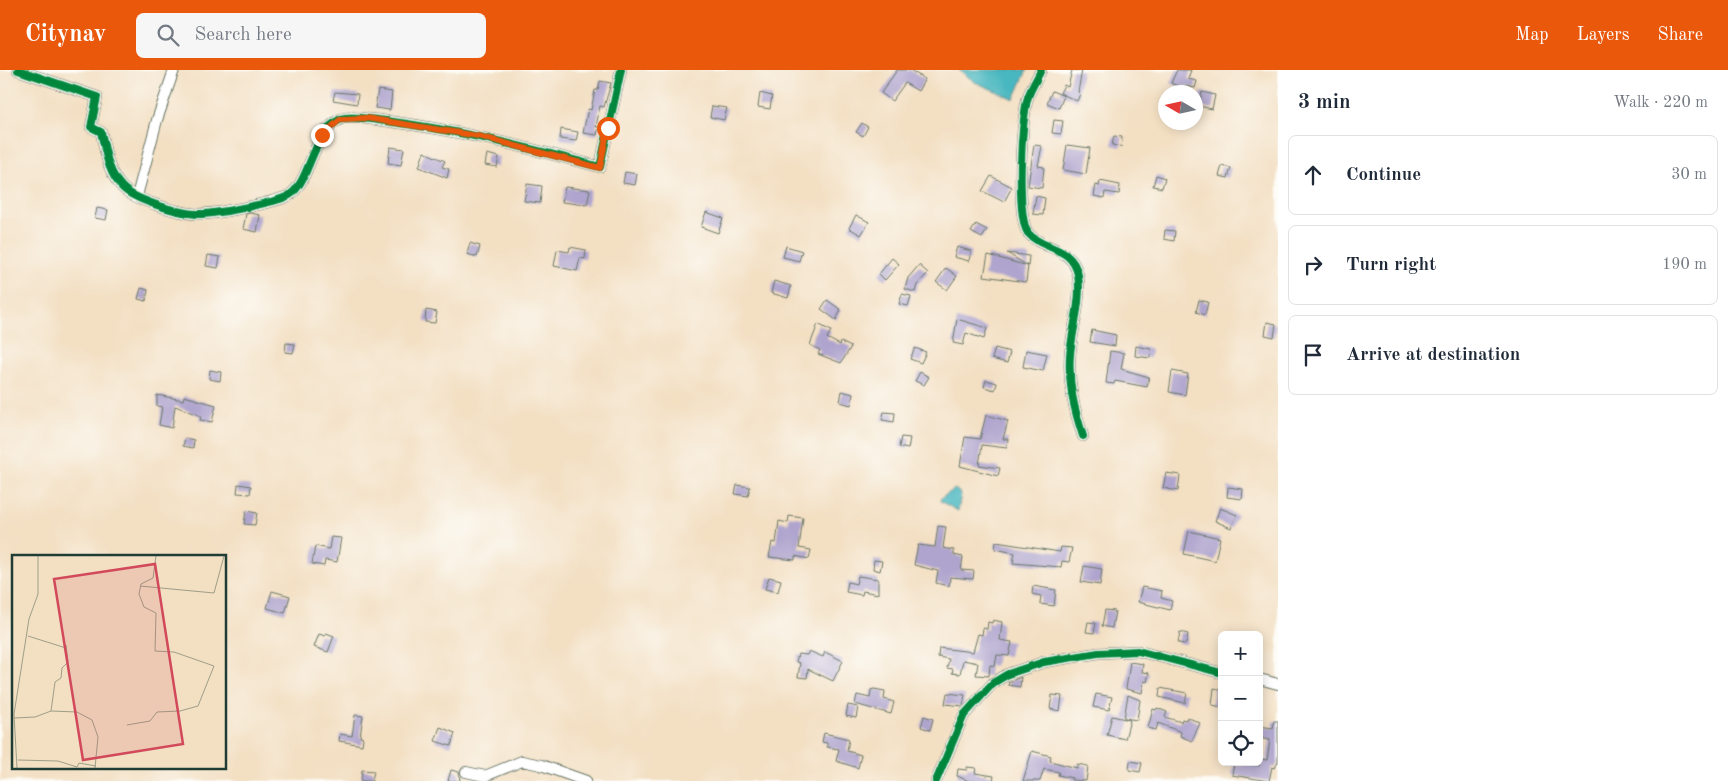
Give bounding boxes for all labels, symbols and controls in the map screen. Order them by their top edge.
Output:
search box [136,13,486,58]
icon: search [154,21,182,49]
text: Citynav [25,23,106,47]
text: Search here [194,26,292,45]
text: Map [1515,26,1549,44]
text: Layers [1577,26,1629,44]
text: Share [1657,26,1703,44]
north arrow [1158,85,1203,130]
text: 3 min [1298,92,1351,113]
text: Walk · 220 m [1613,95,1708,111]
route start [597,117,620,140]
route end [311,124,334,147]
icon: ahead [1299,161,1327,189]
text: Continue [1346,166,1421,185]
text: 30 m [1671,167,1707,183]
icon: right [1299,251,1327,279]
text: Turn right [1346,256,1436,275]
text: 190 m [1662,257,1707,273]
icon: arrive [1299,341,1327,369]
text: Arrive at destination [1346,346,1520,365]
inset map [12,555,226,768]
map controls [1218,631,1263,766]
button: + [1218,631,1263,676]
button: − [1218,676,1263,721]
button: locate [1218,721,1263,766]

